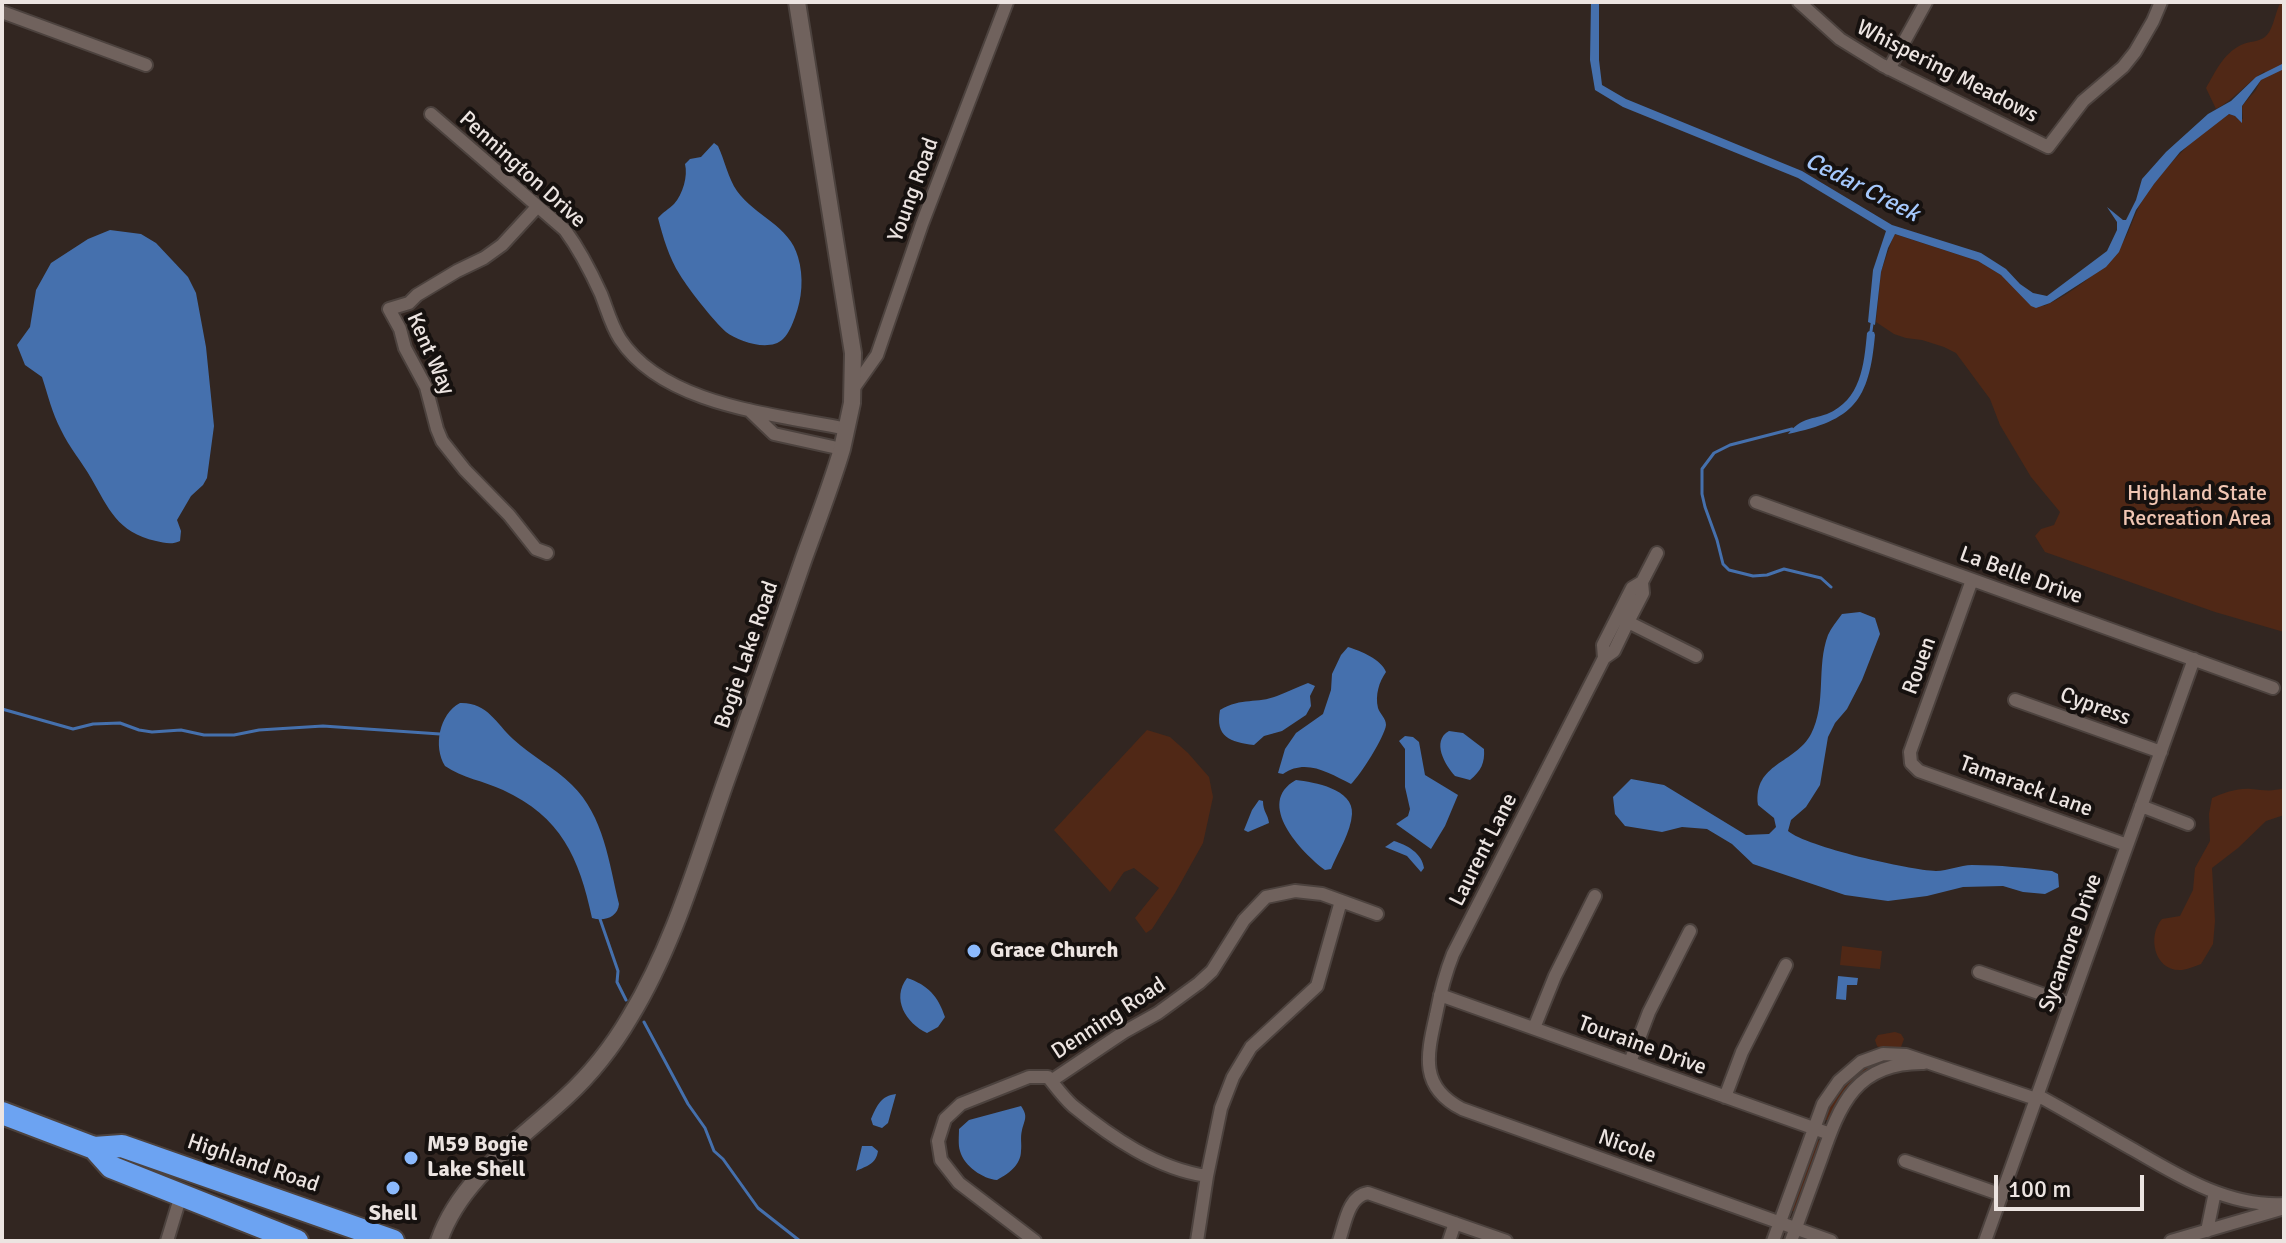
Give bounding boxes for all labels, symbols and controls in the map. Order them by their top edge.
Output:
street label: Whispering Meadows [1852,15,2042,129]
street label: Pennington Drive [453,106,591,234]
street label: Young Road [883,134,945,246]
water label: Cedar Creek [1800,147,1924,229]
street label: Kent Way [400,309,460,399]
park label: Highland State Recreation Area [2122,481,2272,532]
street label: La Belle Drive [1956,542,2086,610]
street label: Bogie Lake Road [709,578,785,732]
street label: Rouen [1897,634,1943,698]
street label: Cypress [2056,682,2134,732]
street label: Tamarack Lane [1956,751,2096,823]
street label: Laurent Lane [1444,789,1524,911]
street label: Sycamore Drive [2034,870,2108,1016]
place label: Grace Church [990,938,1118,964]
marker: Grace Church [965,942,983,960]
street label: Denning Road [1047,972,1171,1066]
street label: Touraine Drive [1574,1011,1710,1081]
street label: Nicole [1594,1124,1660,1170]
street label: Highland Road [184,1129,322,1199]
place label: M59 Bogie Lake Shell [427,1132,528,1184]
marker: M59 Bogie Lake Shell [402,1149,420,1167]
scale bar [1998,1159,2148,1209]
text: 100 m [2008,1174,2071,1204]
marker: Shell [384,1179,402,1197]
place label: Shell [369,1201,417,1227]

